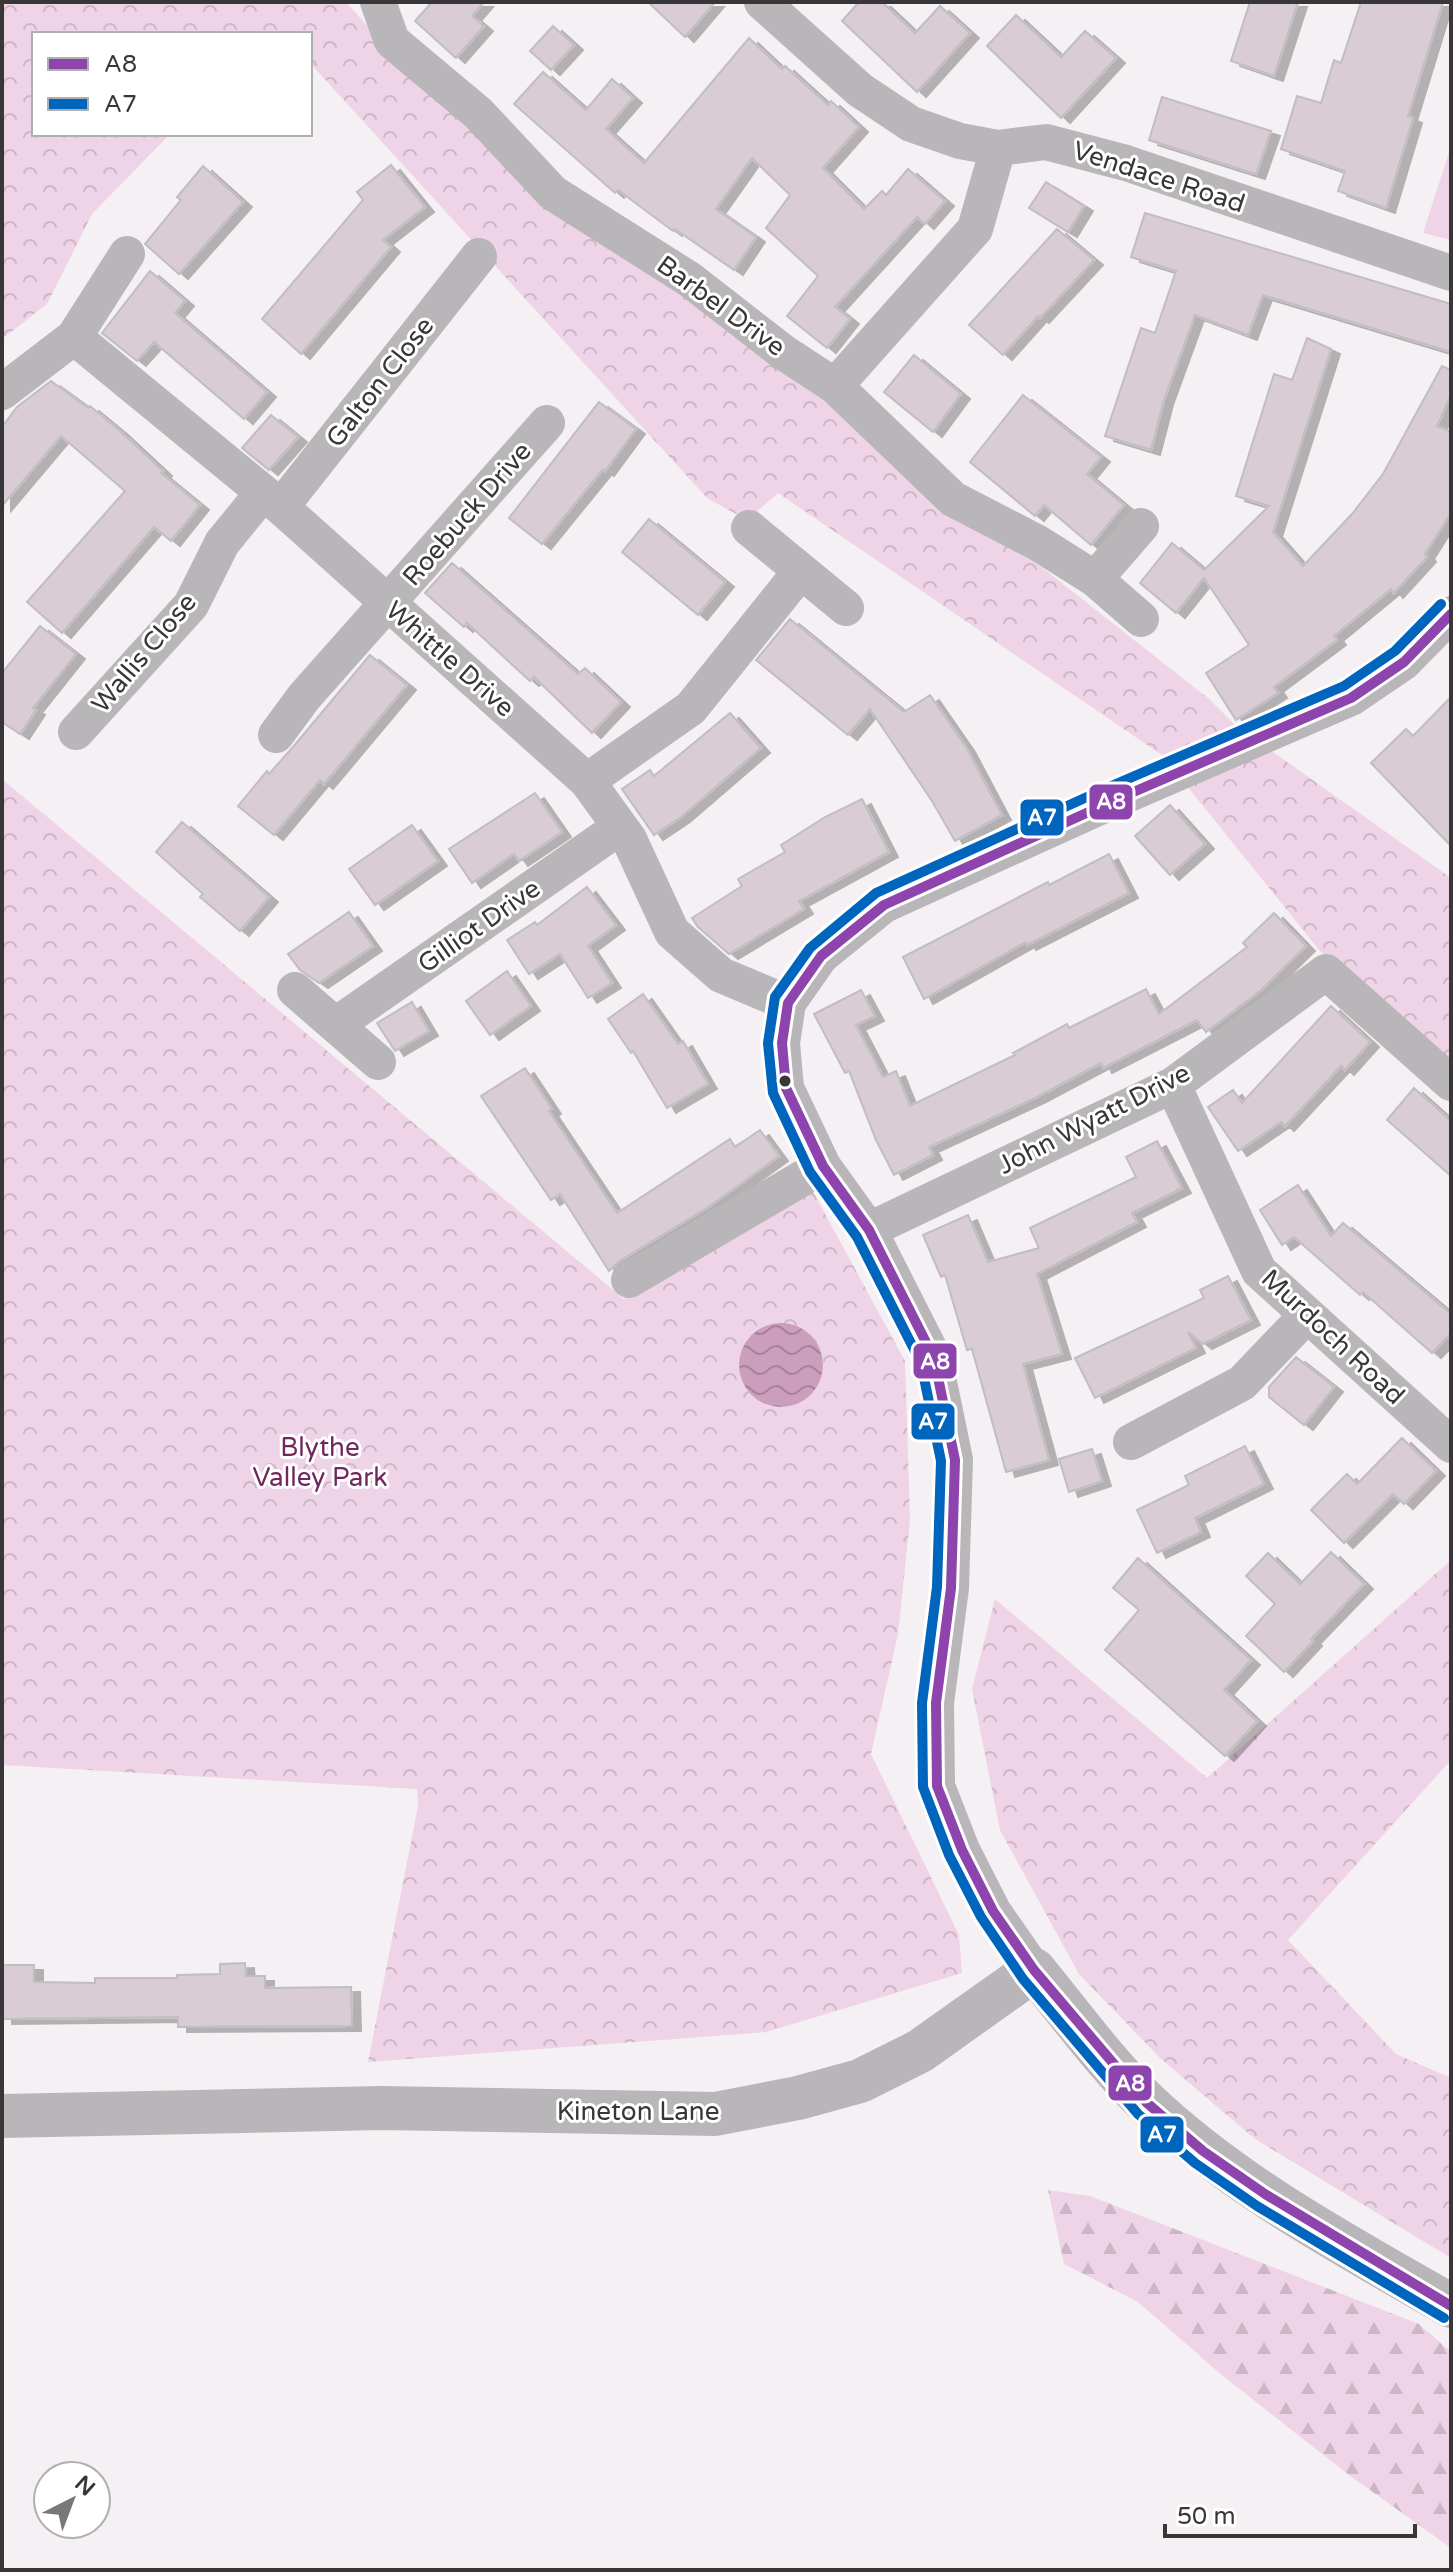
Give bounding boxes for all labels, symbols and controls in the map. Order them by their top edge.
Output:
legend [32,32,312,136]
text: A8 [104,50,137,79]
text: A7 [104,90,137,119]
street label: Vendace Road [1069,135,1249,219]
street label: Barbel Drive [651,249,791,363]
street label: Galton Close [320,311,440,453]
street label: Roebuck Drive [396,436,538,592]
street label: Wallis Close [85,587,203,719]
street label: Whittle Drive [379,595,521,723]
line badge: A8 [1088,783,1134,821]
text: A8 [1096,789,1126,815]
line badge: A7 [1019,798,1065,837]
text: A7 [1027,805,1057,831]
street label: Gilliot Drive [412,873,546,979]
street label: John Wyatt Drive [993,1057,1195,1181]
unlabelled marker [777,1073,793,1089]
street label: Murdoch Road [1255,1263,1411,1411]
line badge: A8 [912,1342,958,1380]
text: A8 [920,1349,950,1375]
line badge: A7 [910,1402,956,1441]
text: A7 [918,1409,948,1435]
park label: Blythe Valley Park [252,1432,388,1493]
line badge: A8 [1107,2064,1153,2102]
text: A8 [1115,2071,1145,2097]
street label: Kineton Lane [557,2096,719,2127]
line badge: A7 [1139,2115,1185,2154]
text: A7 [1147,2122,1177,2148]
north arrow [32,2460,112,2540]
text: N [69,2470,100,2501]
scale bar [1165,2488,1415,2538]
text: 50 m [1177,2502,1235,2531]

